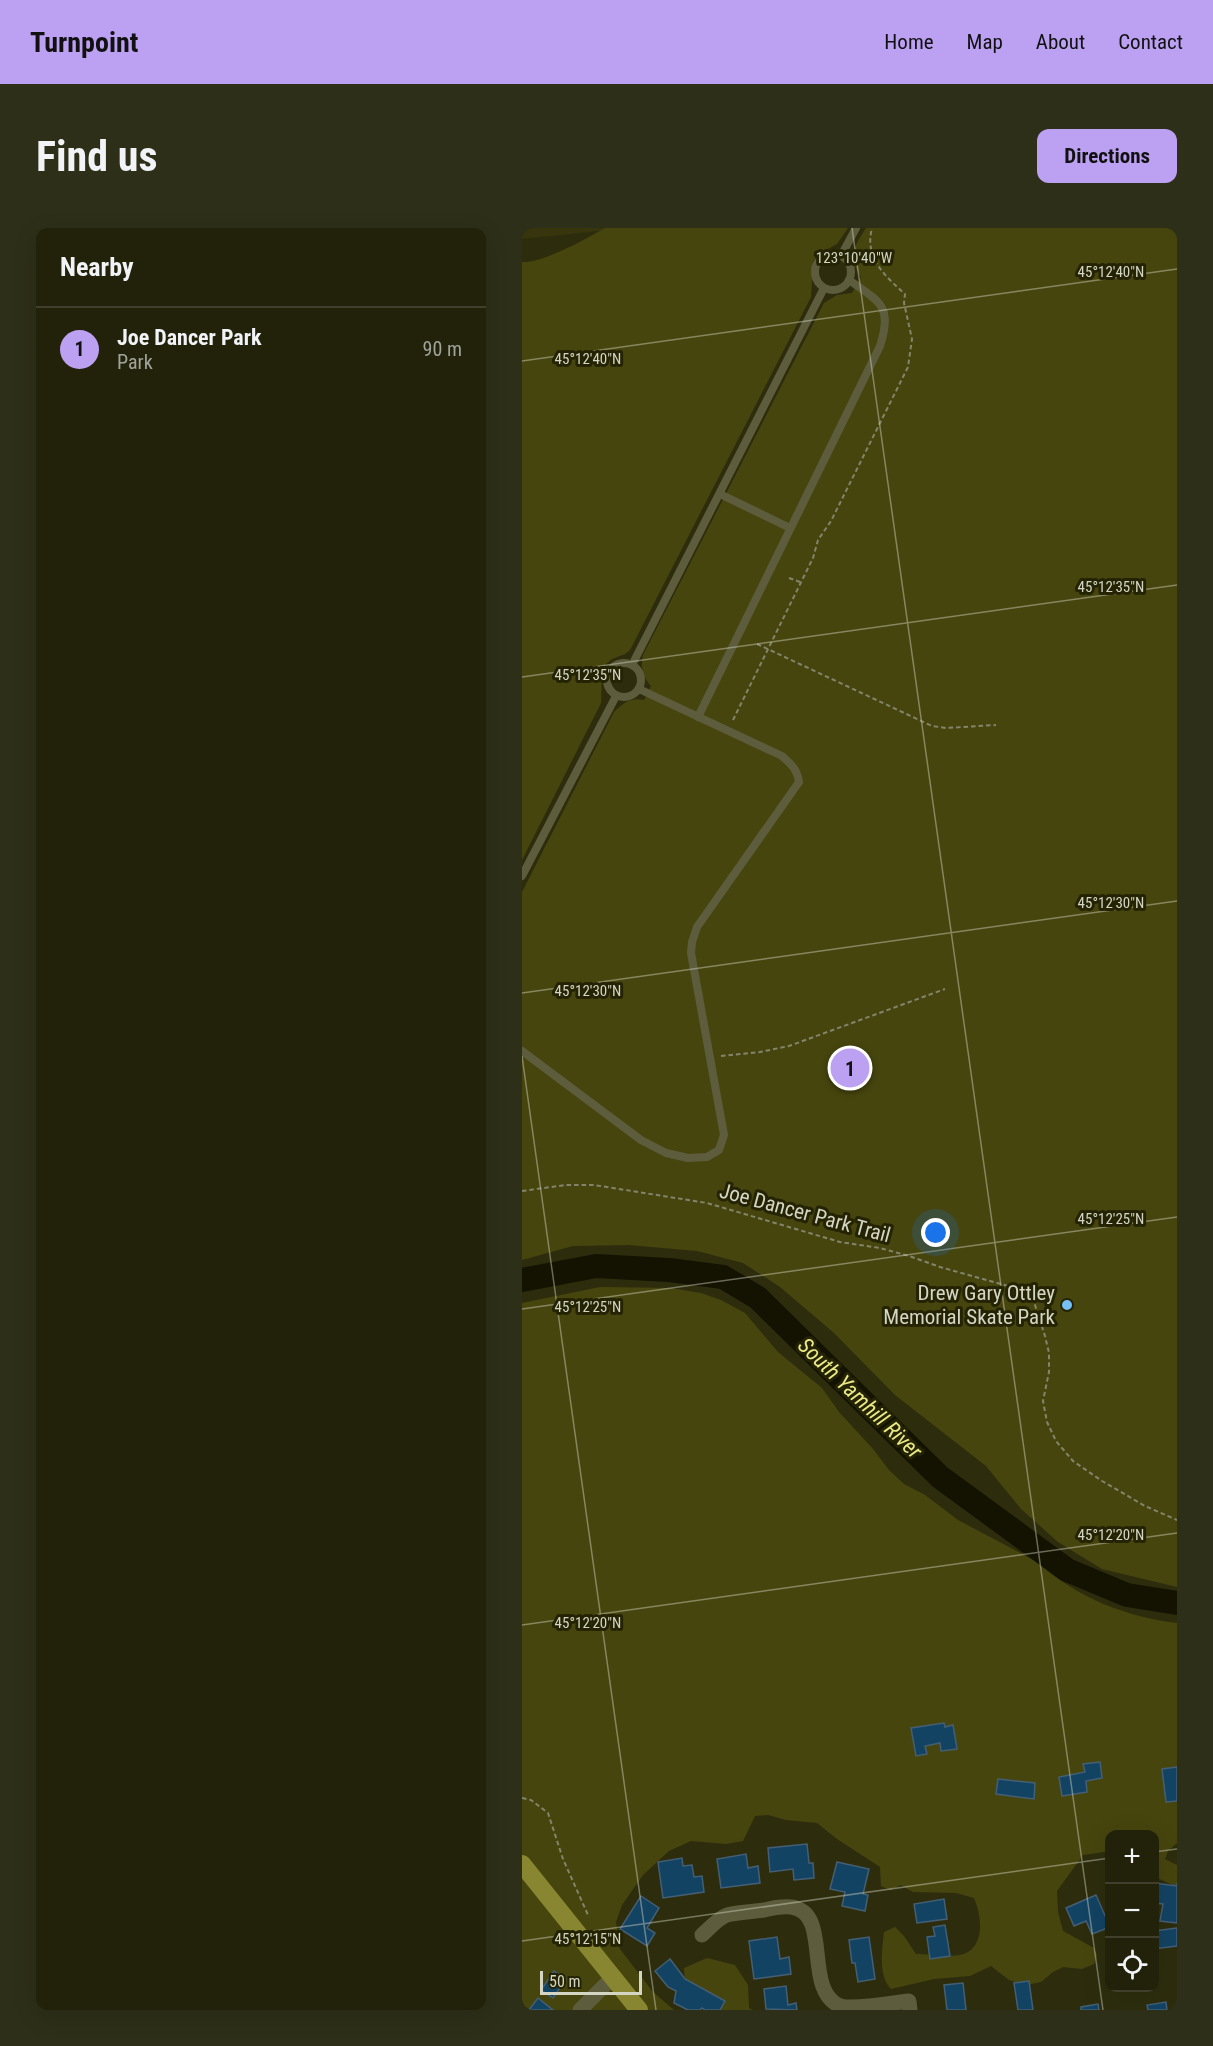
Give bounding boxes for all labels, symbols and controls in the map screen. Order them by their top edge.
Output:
text: Turnpoint [30,26,138,59]
text: Home [884,30,934,54]
text: Map [967,30,1003,54]
text: About [1036,30,1085,54]
text: Contact [1118,30,1183,54]
button: Directions [1037,129,1177,183]
text: Find us [36,132,157,181]
text: 123°10'40"W [816,249,893,267]
text: Nearby [60,252,134,282]
text: 45°12'40"N [1078,263,1144,281]
text: Joe Dancer Park [117,325,262,350]
text: 1 [74,337,85,361]
text: 90 m [423,337,462,361]
text: Park [117,350,153,374]
text: 45°12'40"N [555,350,621,368]
text: 45°12'35"N [1078,578,1144,596]
text: 45°12'35"N [555,666,621,684]
text: 45°12'30"N [1078,894,1144,912]
text: 45°12'30"N [555,982,621,1000]
pin: 1 [830,1046,870,1090]
street label: Joe Dancer Park Trail [717,1179,893,1247]
text: 45°12'25"N [1078,1210,1144,1228]
your location [921,1218,950,1247]
place label: Drew Gary Ottley Memorial Skate Park [883,1281,1056,1329]
text: 45°12'25"N [555,1298,621,1316]
marker: Drew Gary Ottley Memorial Skate Park [1060,1298,1074,1312]
water label: South Yamhill River [793,1333,927,1464]
text: 45°12'20"N [1078,1526,1144,1544]
text: 45°12'20"N [555,1614,621,1632]
map controls [1105,1830,1159,1992]
button: + [1105,1830,1159,1884]
button: − [1105,1884,1159,1938]
text: 45°12'15"N [555,1930,621,1948]
button: locate [1105,1938,1159,1992]
scale bar [540,1968,642,1996]
text: 50 m [549,1972,581,1991]

